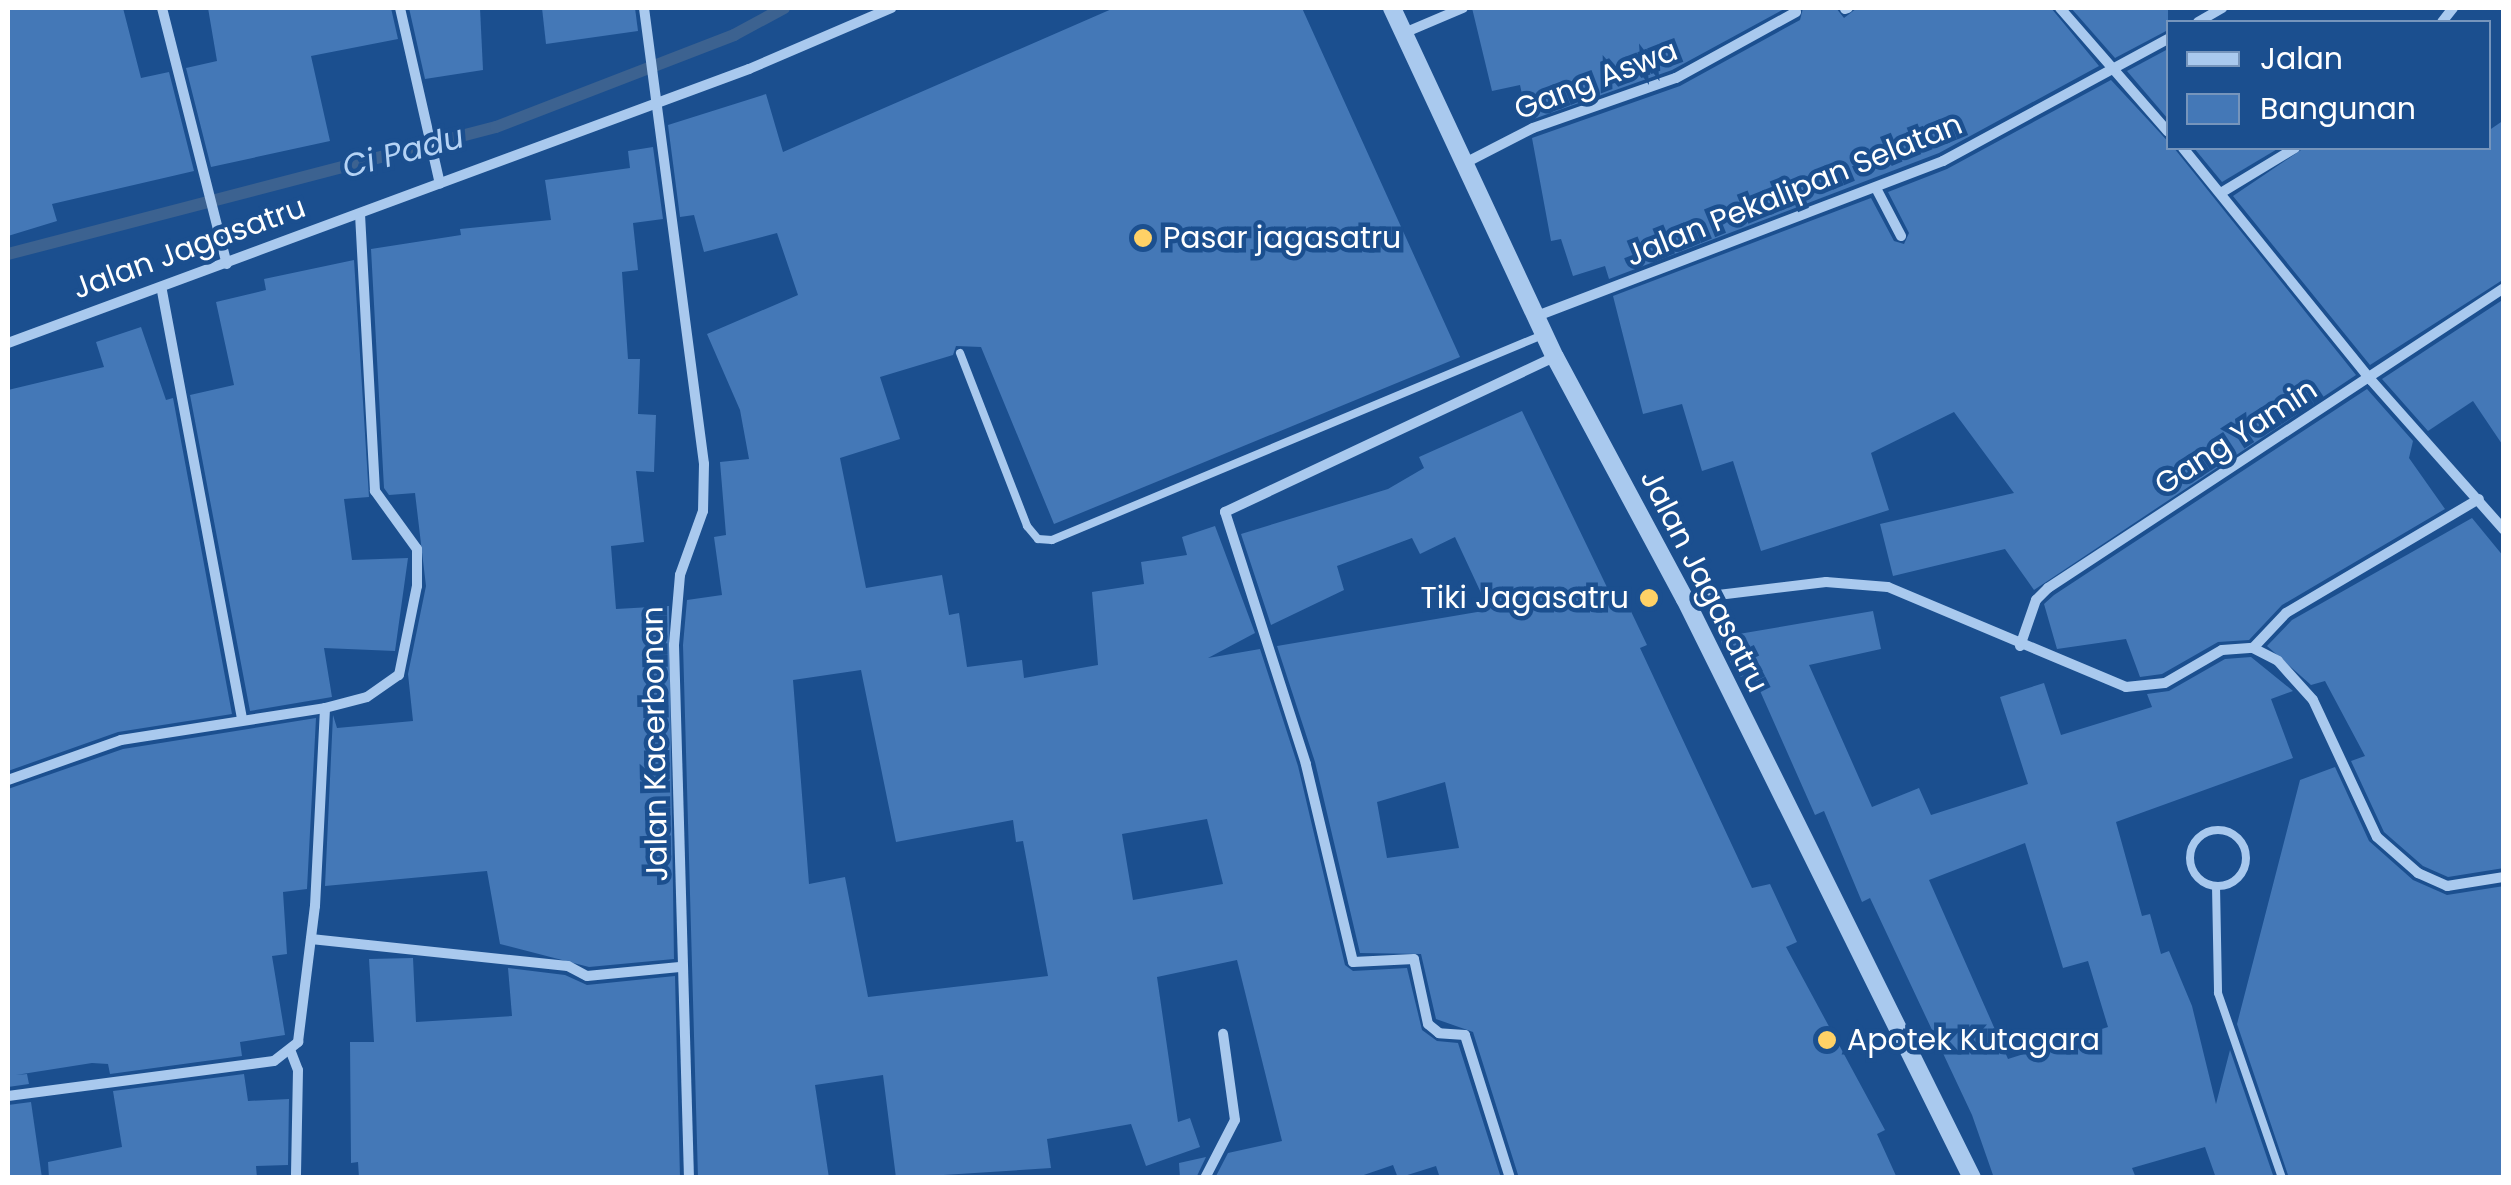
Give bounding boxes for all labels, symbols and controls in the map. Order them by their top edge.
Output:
legend [2166,20,2491,150]
street label: Gang Aswa [1509,32,1683,128]
text: Jalan [2260,37,2343,80]
text: Bangunan [2260,87,2416,130]
street label: Jalan Pekalipan Selatan [1621,106,1967,274]
water label: Ci Padu [338,117,468,187]
street label: Jalan Jagasatru [68,189,310,307]
place label: Pasar jagasatru [1163,220,1401,256]
marker: Pasar jagasatru [1132,227,1154,249]
street label: Gang Yamin [2148,371,2324,503]
street label: Jalan Jagasatru [1632,464,1776,698]
place label: Tiki Jagasatru [1421,580,1629,616]
marker: Tiki Jagasatru [1638,587,1660,609]
street label: Jalan Kacerbonan [635,606,675,882]
place label: Apotek Kutagara [1847,1022,2100,1058]
marker: Apotek Kutagara [1816,1029,1838,1051]

